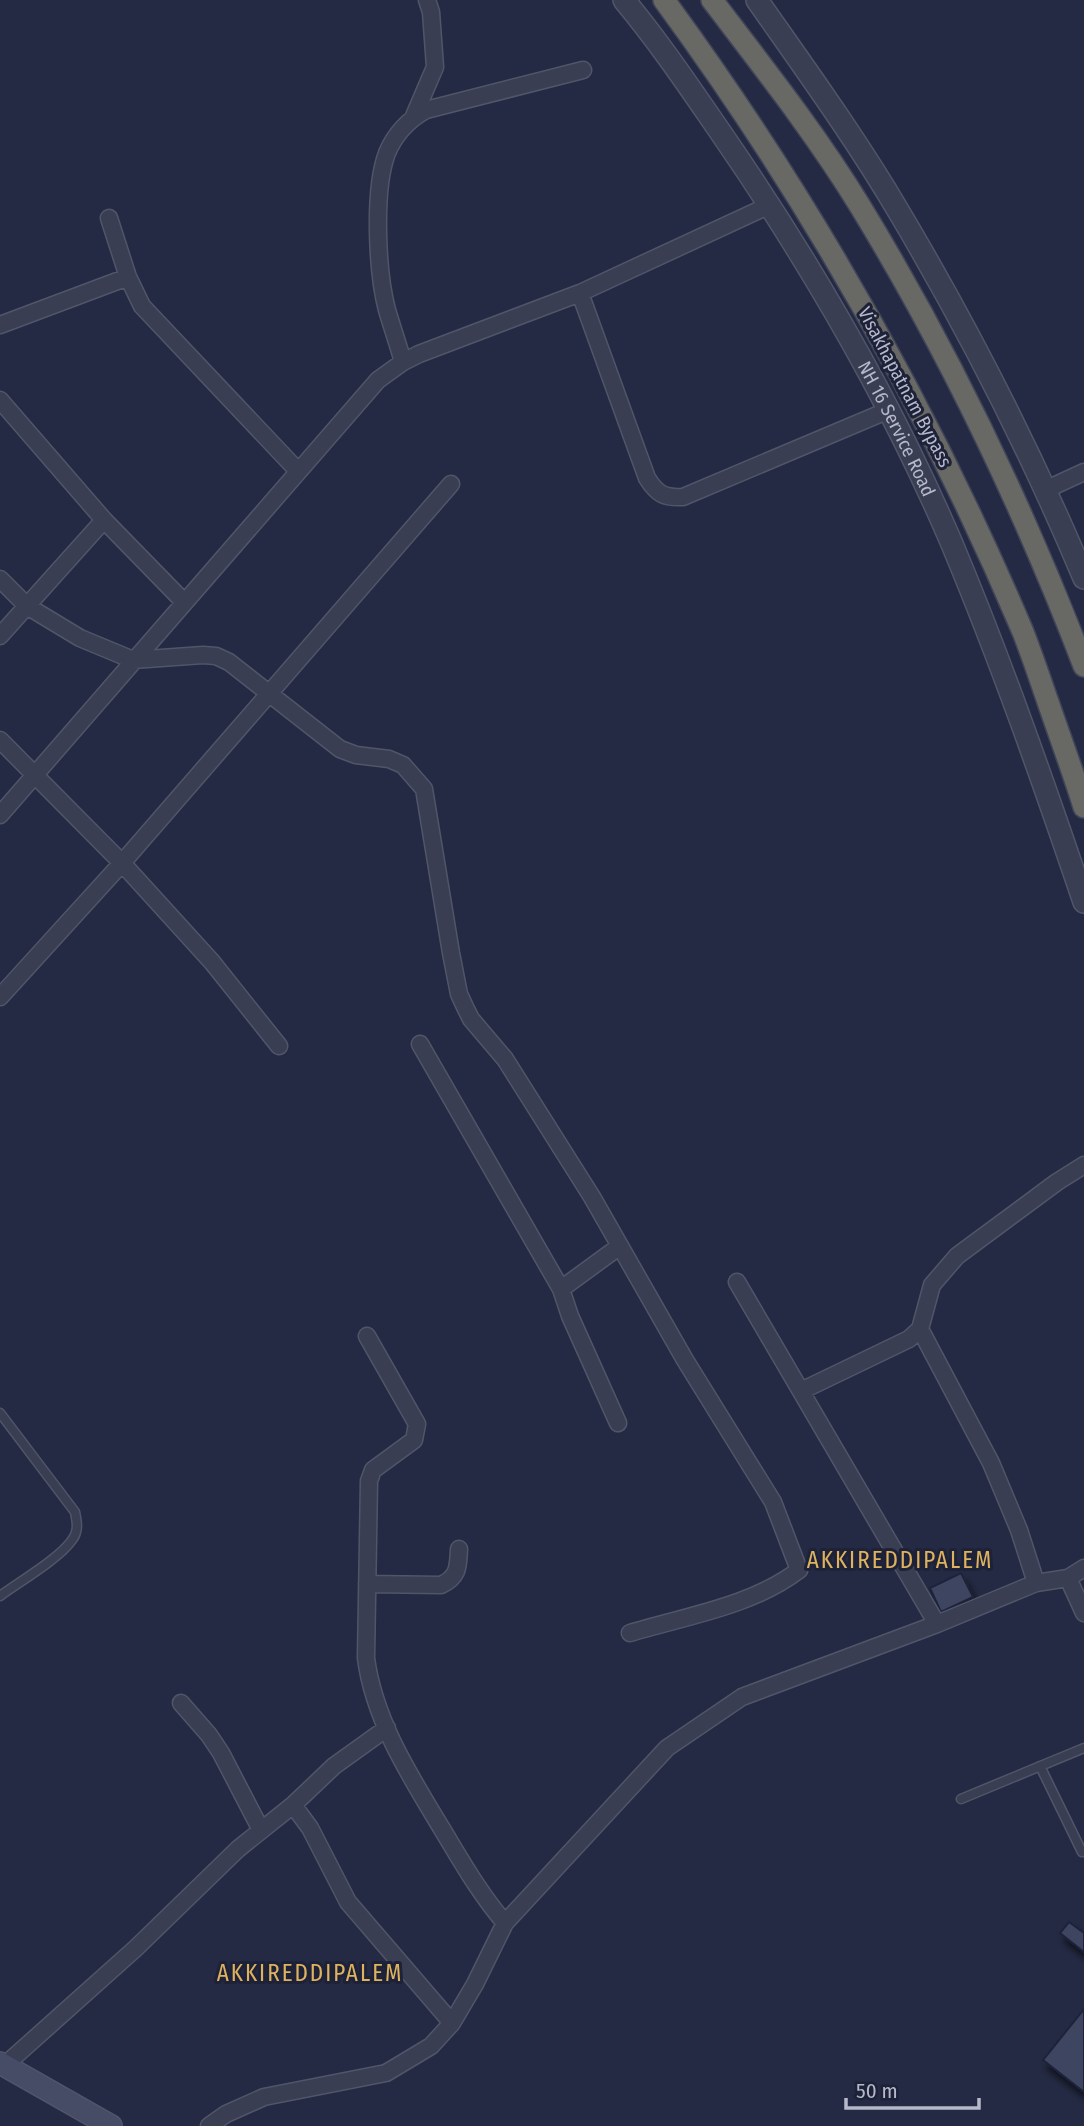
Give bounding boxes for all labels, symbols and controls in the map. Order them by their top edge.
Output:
street label: Visakhapatnam Bypass [853,303,957,471]
street label: NH 16 Service Road [853,357,941,500]
district label: AKKIREDDIPALEM [807,1546,993,1574]
district label: AKKIREDDIPALEM [217,1959,403,1987]
scale bar [846,2066,979,2110]
text: 50 m [856,2078,898,2104]

